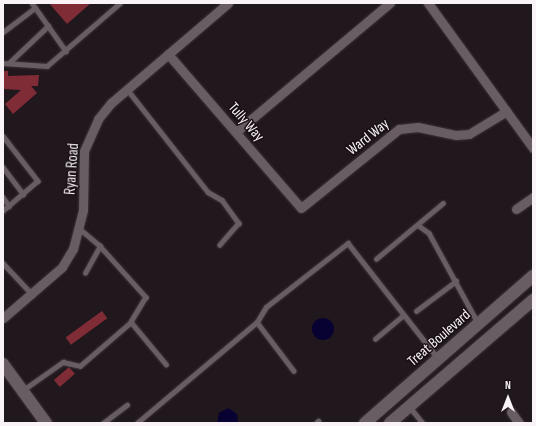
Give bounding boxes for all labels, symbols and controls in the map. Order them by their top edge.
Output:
street label: Tully Way [224,99,268,145]
street label: Ward Way [343,115,393,159]
street label: Ryan Road [61,143,83,195]
street label: Treat Boulevard [404,306,474,370]
north arrow [488,378,528,418]
text: N [505,379,511,392]

